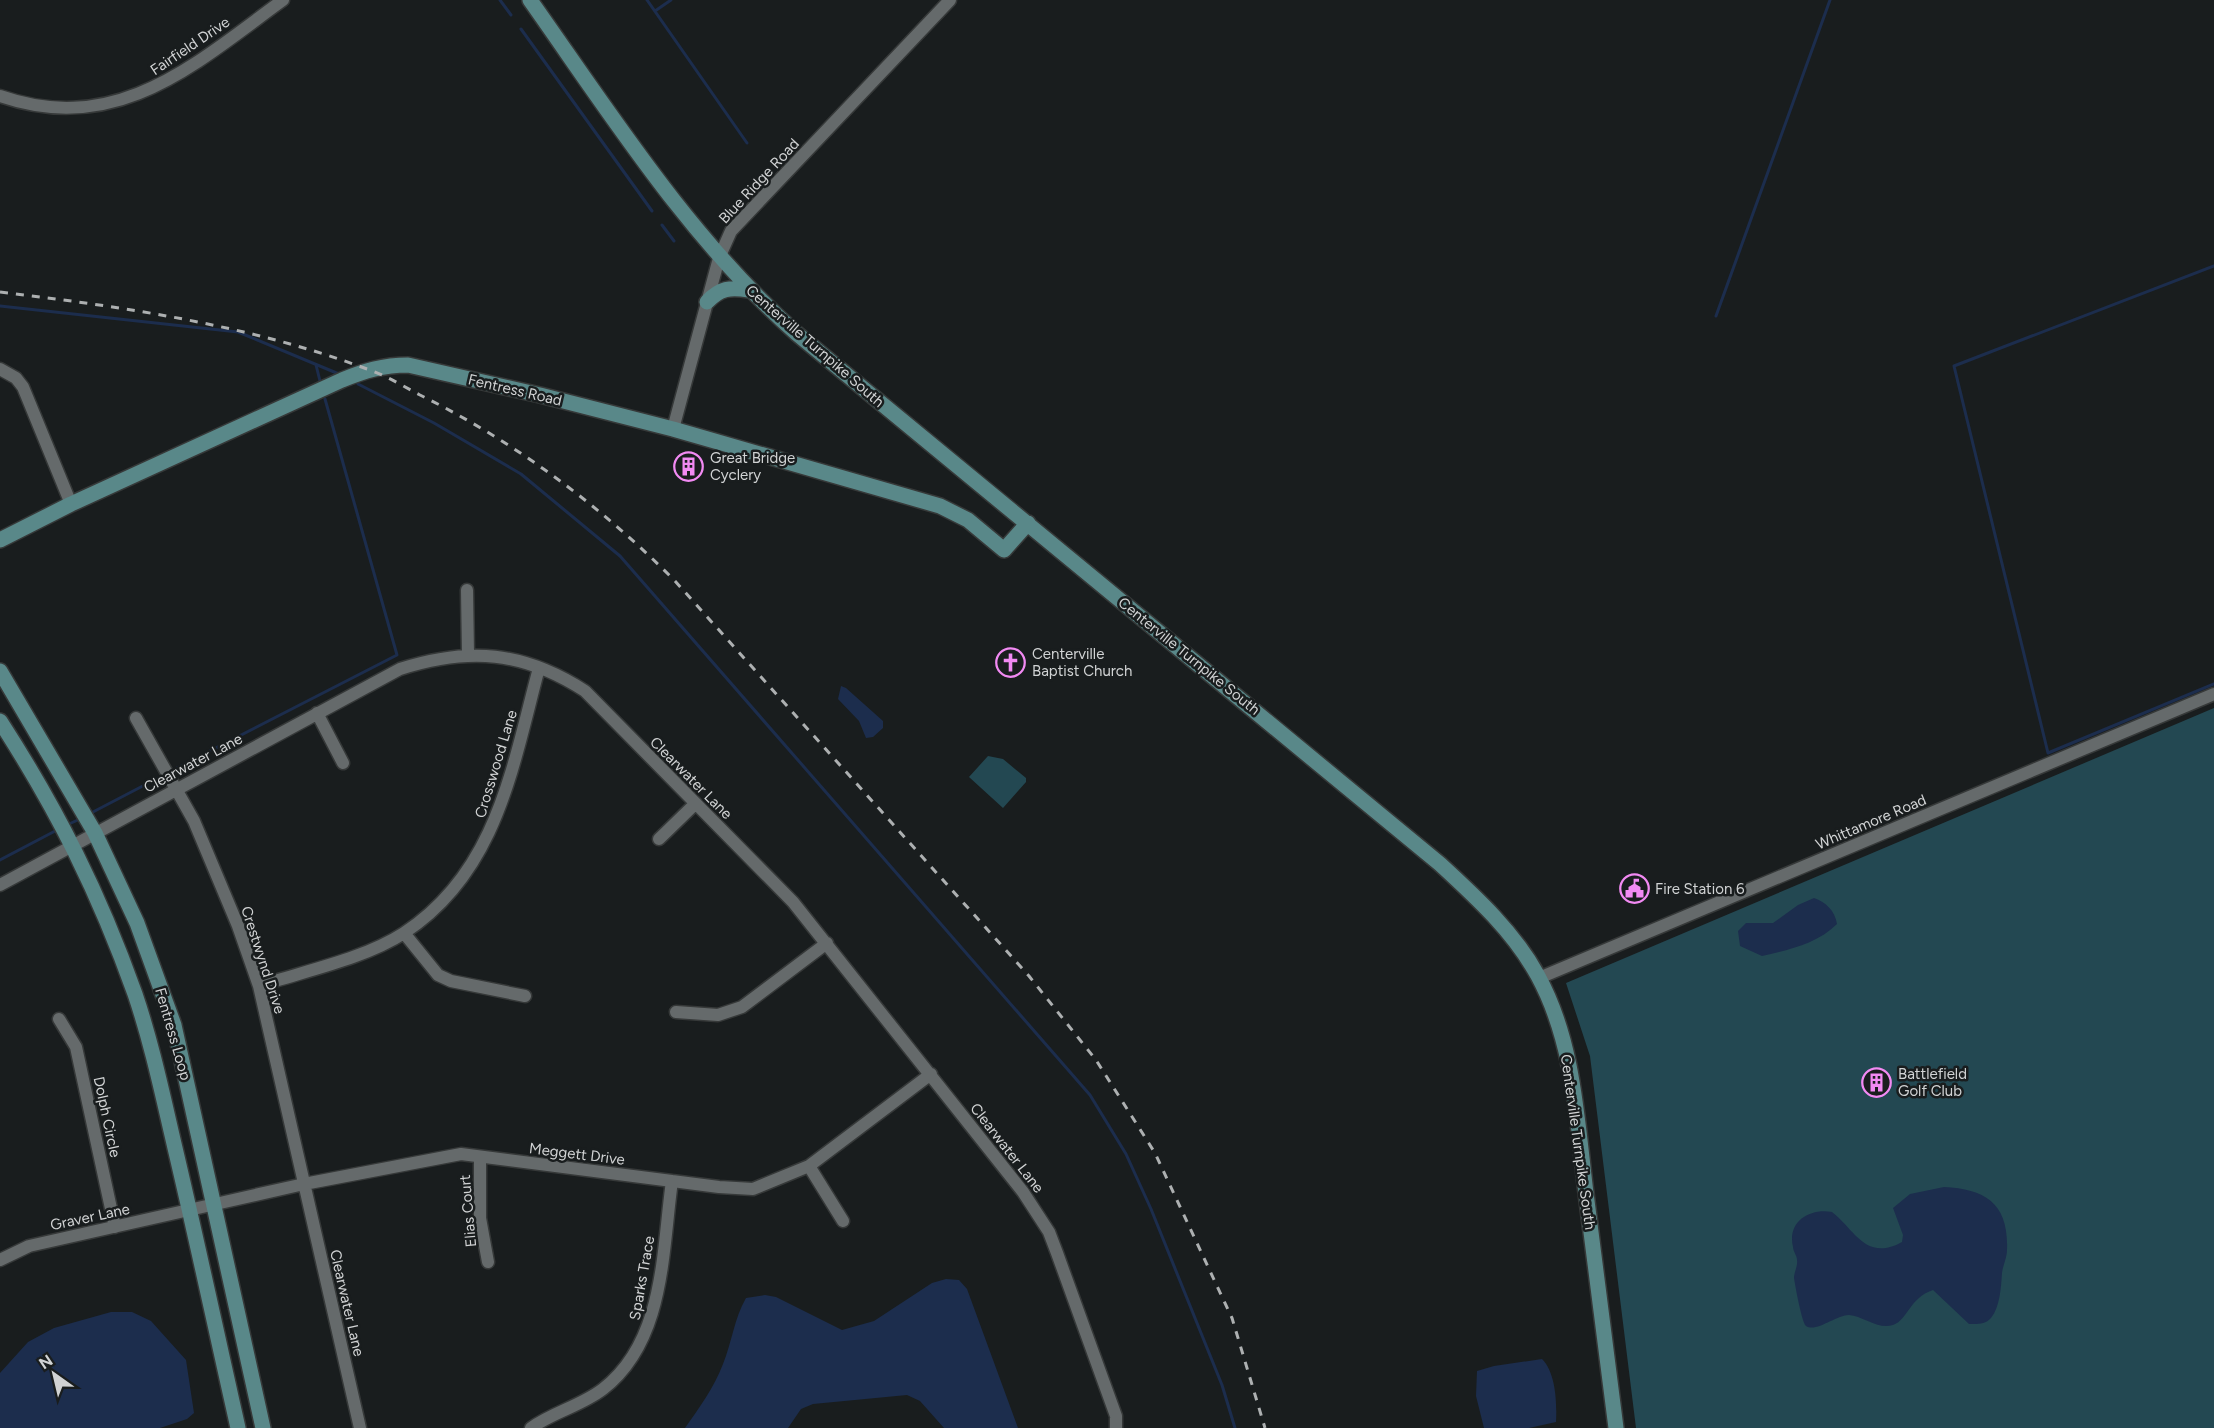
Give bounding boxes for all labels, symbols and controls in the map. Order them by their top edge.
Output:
street label: Fairfield Drive [147,13,233,79]
street label: Blue Ridge Road [715,135,803,227]
street label: Centerville Turnpike South [742,281,888,411]
street label: Fentress Road [466,370,564,410]
place label: Great Bridge Cyclery [710,449,795,484]
building icon: Great Bridge Cyclery [673,451,705,483]
street label: Centerville Turnpike South [1115,593,1263,719]
place label: Centerville Baptist Church [1032,645,1132,680]
church icon: Centerville Baptist Church [995,647,1027,679]
street label: Crosswood Lane [471,708,521,820]
street label: Clearwater Lane [141,729,245,797]
street label: Clearwater Lane [646,733,736,823]
street label: Whittamore Road [1813,791,1929,853]
public building icon: Fire Station 6 [1618,873,1650,905]
place label: Fire Station 6 [1655,880,1745,898]
street label: Crestwynd Drive [237,904,289,1016]
street label: Fentress Loop [151,986,195,1082]
street label: Centerville Turnpike South [1557,1053,1599,1231]
place label: Battlefield Golf Club [1898,1065,1967,1100]
building icon: Battlefield Golf Club [1861,1067,1893,1099]
street label: Dolph Circle [90,1075,124,1159]
street label: Clearwater Lane [966,1100,1048,1196]
street label: Meggett Drive [528,1139,626,1169]
street label: Elias Court [456,1174,480,1248]
street label: Graver Lane [49,1200,131,1234]
street label: Sparks Trace [626,1234,658,1322]
street label: Clearwater Lane [326,1248,368,1358]
north arrow [24,1344,84,1404]
text: N [35,1351,56,1373]

